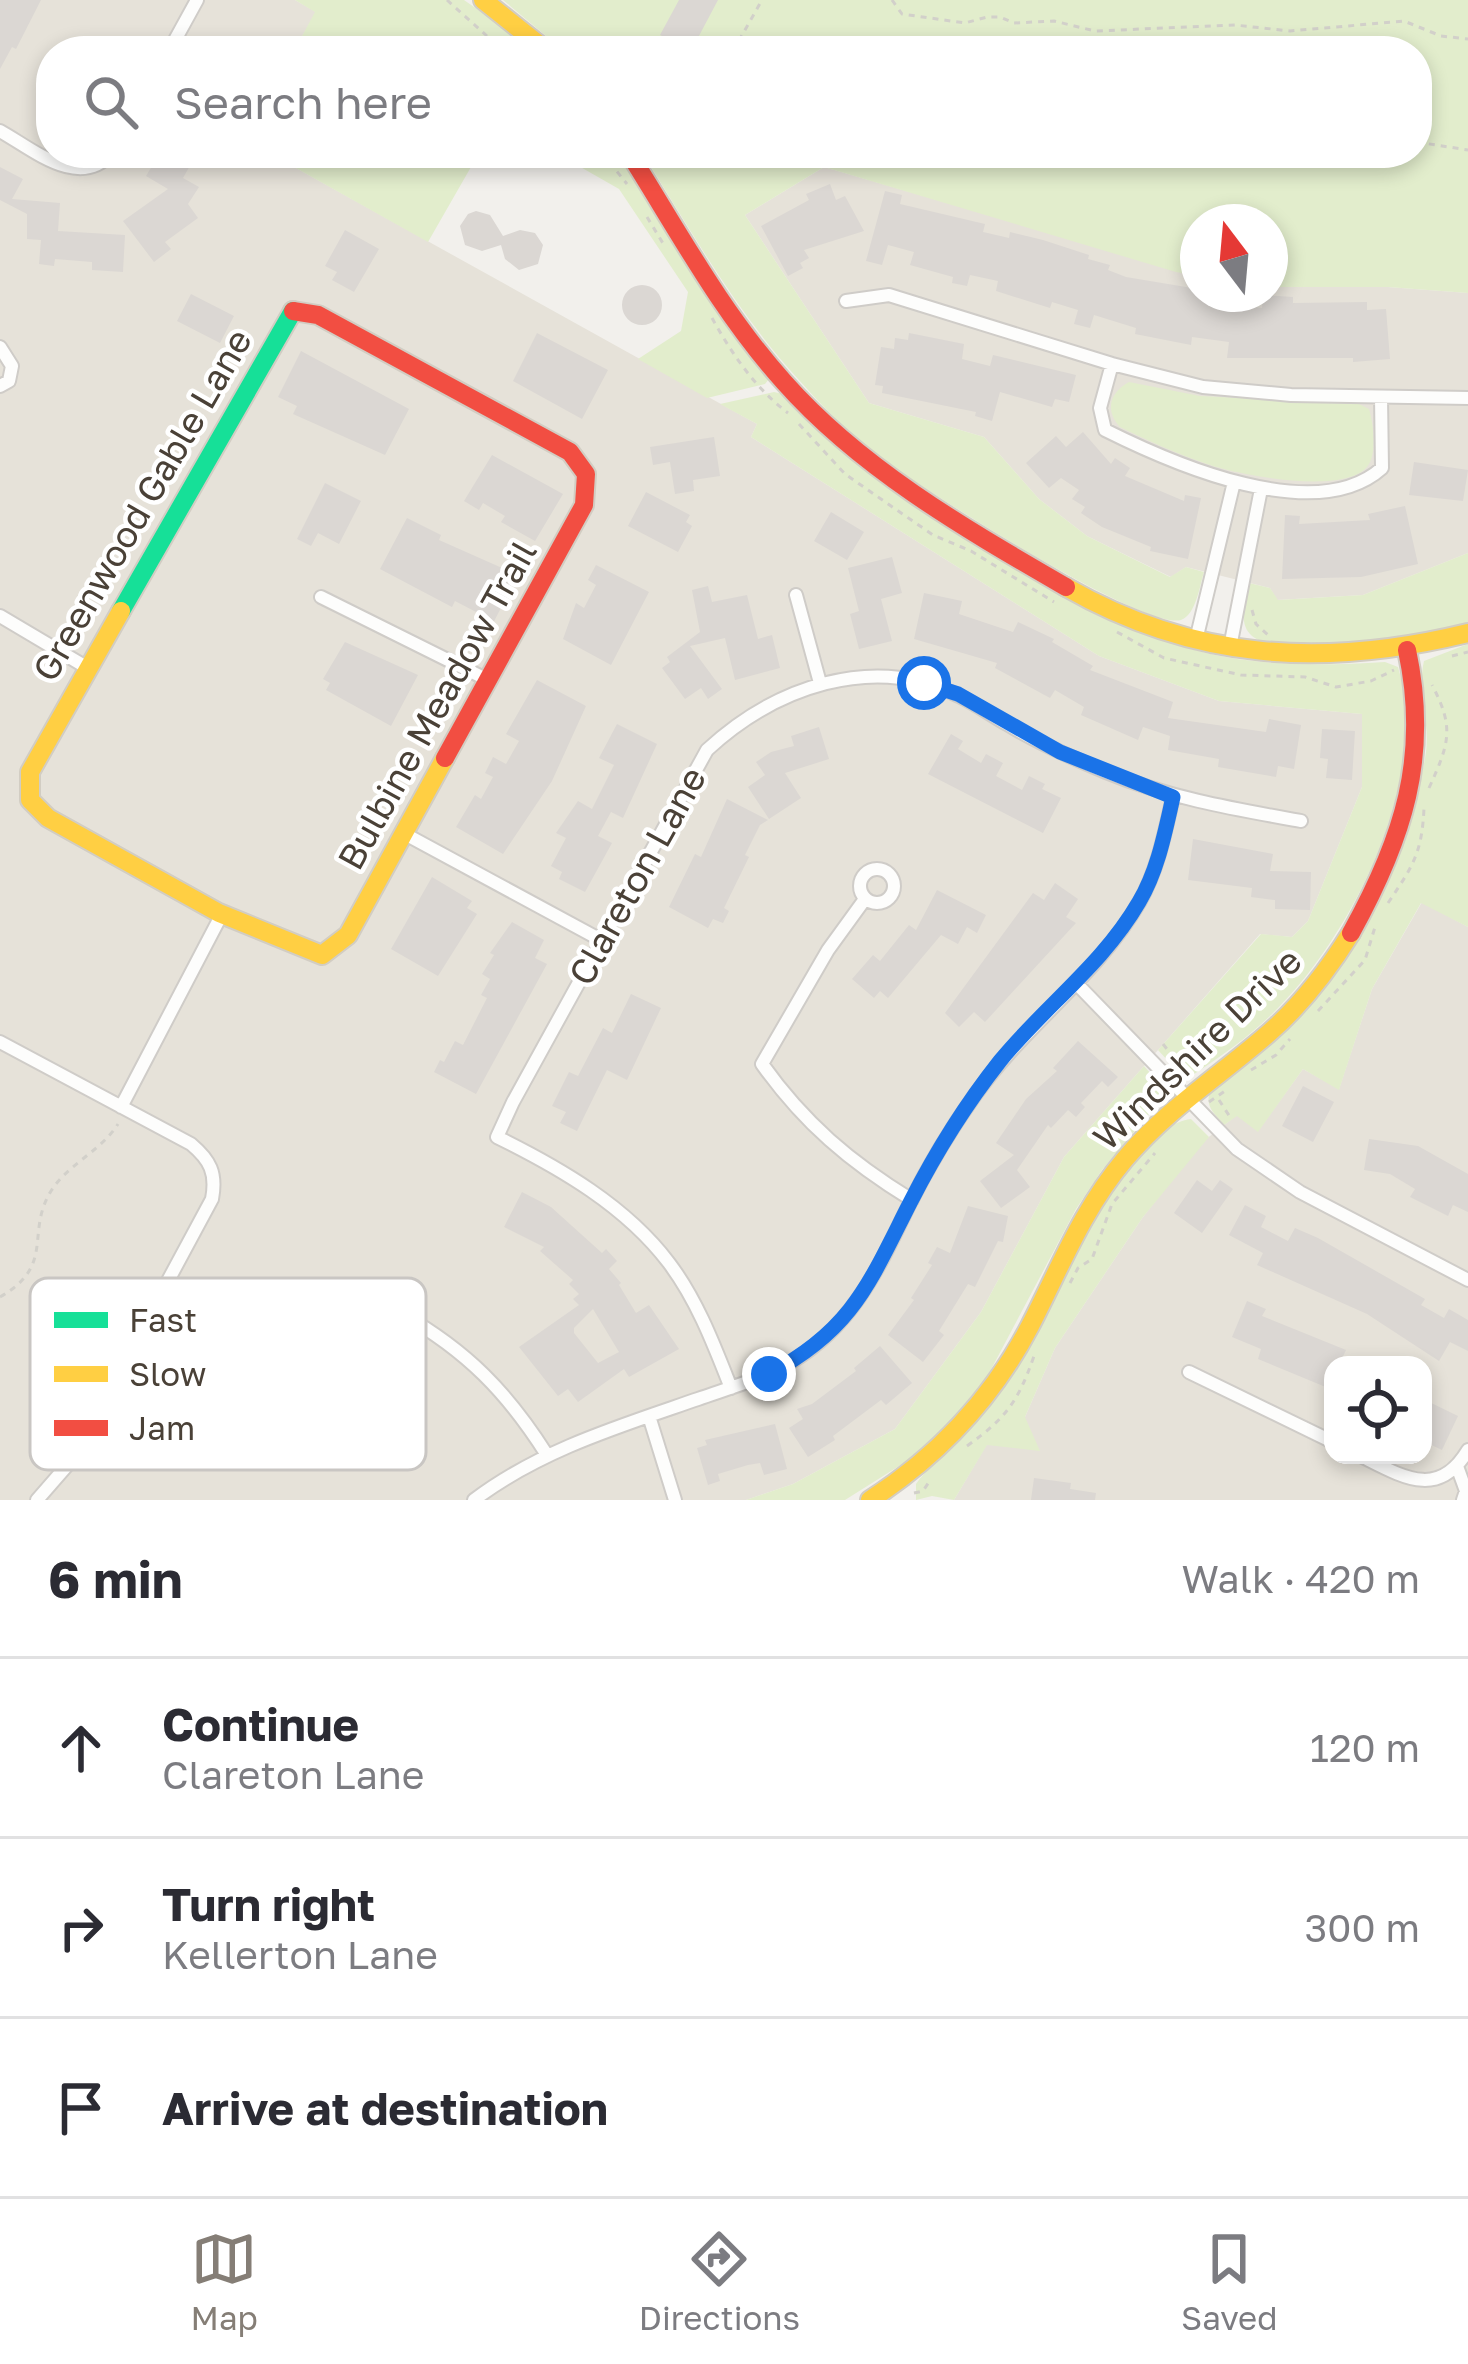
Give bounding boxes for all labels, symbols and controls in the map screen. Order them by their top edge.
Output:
search box [36,36,1432,168]
icon: search [78,69,144,135]
text: Search here [174,75,432,129]
north arrow [1180,204,1288,312]
street label: Greenwood Gable Lane [23,321,260,688]
street label: Bulbine Meadow Trail [328,533,545,877]
route start [897,656,951,710]
street label: Clareton Lane [559,759,714,992]
street label: Windshire Drive [1084,939,1309,1159]
legend [30,1278,426,1470]
text: Fast [129,1300,197,1339]
route end [742,1347,796,1401]
text: Slow [129,1354,207,1393]
map controls [1324,1356,1432,1464]
button: locate [1324,1356,1432,1464]
text: Jam [129,1408,195,1447]
text: 6 min [48,1548,183,1609]
text: Walk · 420 m [1182,1555,1420,1602]
text: Continue [162,1697,359,1751]
icon: ahead [48,1715,114,1781]
text: 120 m [1310,1724,1420,1771]
text: Clareton Lane [162,1751,424,1798]
text: Turn right [162,1877,375,1931]
icon: right [48,1895,114,1961]
text: 300 m [1305,1904,1420,1951]
text: Kellerton Lane [162,1931,438,1978]
icon: arrive [48,2075,114,2141]
text: Arrive at destination [162,2081,608,2135]
tab: Map [191,2226,258,2337]
tab: Directions [639,2226,800,2337]
tab: Saved [1181,2226,1277,2337]

